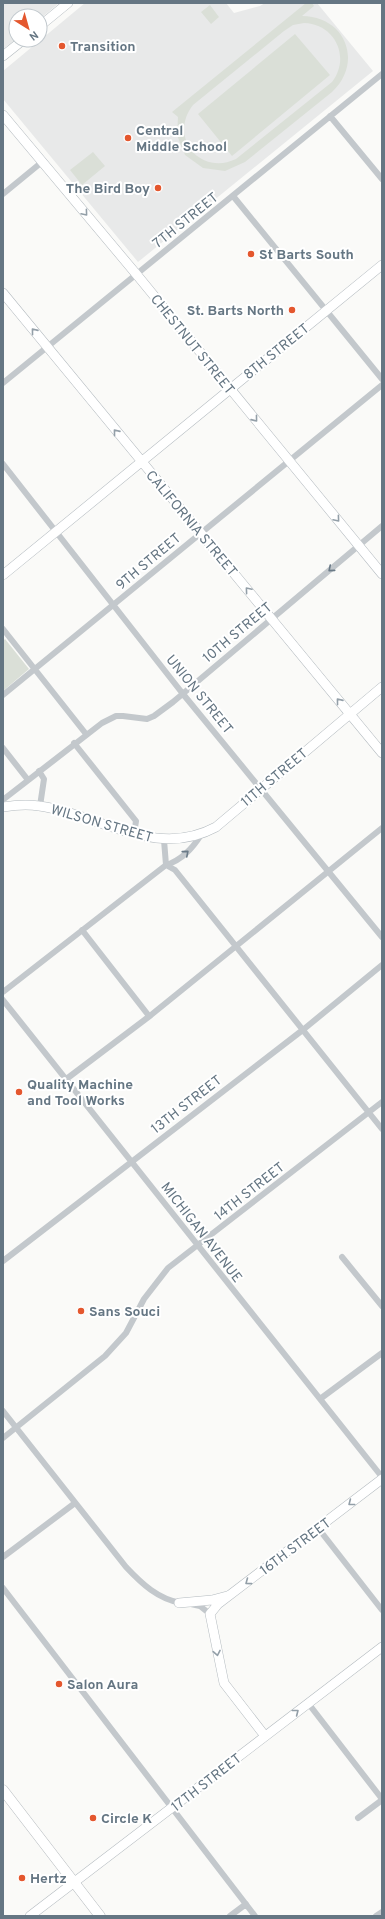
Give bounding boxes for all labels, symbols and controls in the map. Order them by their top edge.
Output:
north arrow [8,8,48,48]
text: N [26,27,41,43]
place label: Transition [70,39,135,56]
marker: Transition [57,41,67,51]
place label: Central Middle School [136,123,227,156]
marker: Central Middle School [123,133,133,143]
place label: The Bird Boy [66,181,150,198]
marker: The Bird Boy [153,183,163,193]
street label: 7TH STREET [150,190,222,253]
one-way arrow [81,209,88,216]
place label: St Barts South [259,247,354,264]
marker: St Barts South [246,249,256,259]
street label: CHESTNUT STREET [146,291,237,398]
place label: St. Barts North [187,303,284,320]
marker: St. Barts North [287,305,297,315]
street label: 8TH STREET [241,320,313,384]
one-way arrow [32,329,39,336]
one-way arrow [250,414,257,422]
one-way arrow [114,429,121,436]
street label: CALIFORNIA STREET [142,467,240,580]
one-way arrow [333,515,340,522]
street label: 9TH STREET [113,530,185,594]
one-way arrow [328,564,335,571]
one-way arrow [246,587,253,595]
street label: 10TH STREET [200,599,276,667]
street label: UNION STREET [162,652,236,738]
one-way arrow [337,699,344,706]
street label: 11TH STREET [238,745,312,811]
street label: WILSON STREET [49,802,155,847]
one-way arrow [181,850,189,858]
street label: 13TH STREET [148,1072,226,1138]
place label: Quality Machine and Tool Works [27,1077,133,1110]
marker: Quality Machine and Tool Works [14,1087,24,1097]
street label: 14TH STREET [211,1159,289,1225]
street label: MICHIGAN AVENUE [156,1179,245,1286]
place label: Sans Souci [89,1304,160,1321]
marker: Sans Souci [76,1306,86,1316]
one-way arrow [349,1498,356,1505]
street label: 16TH STREET [257,1515,335,1579]
one-way arrow [245,1577,252,1584]
one-way arrow [213,1649,221,1656]
place label: Salon Aura [67,1677,138,1694]
marker: Salon Aura [54,1679,64,1689]
one-way arrow [292,1710,299,1717]
street label: 17TH STREET [168,1750,245,1816]
place label: Circle K [101,1811,152,1828]
marker: Circle K [88,1813,98,1823]
place label: Hertz [30,1871,67,1888]
marker: Hertz [17,1873,27,1883]

